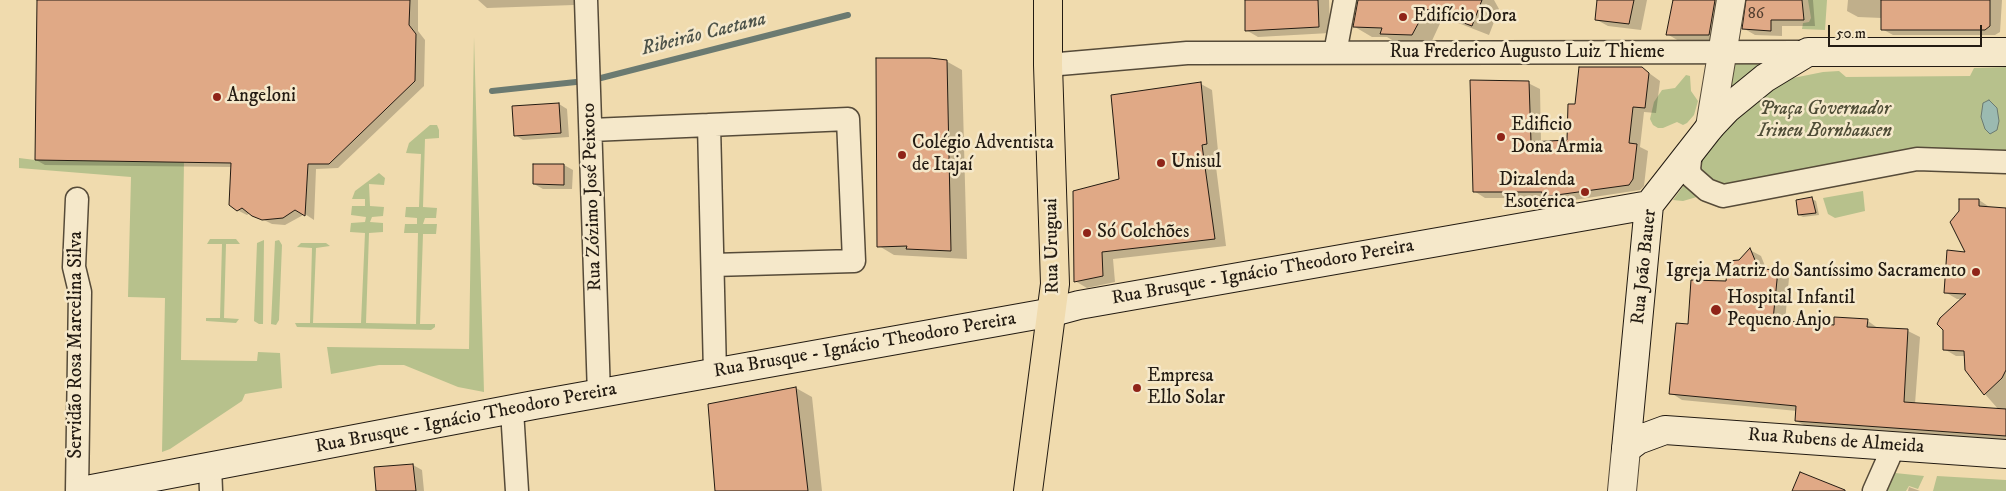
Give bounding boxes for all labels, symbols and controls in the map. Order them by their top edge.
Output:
house number: 86 [1748,5,1764,25]
place label: Edifício Dora [1413,6,1517,28]
water label: Ribeirão Caetana [639,8,769,62]
marker: Edifício Dora [1397,11,1409,23]
scale bar [1831,15,1985,47]
text: 50 m [1836,24,1866,43]
street label: Rua Frederico Augusto Luiz Thieme [1389,42,1665,64]
place label: Angeloni [227,86,296,108]
marker: Angeloni [211,91,223,103]
park label: Praça Governador Irineu Bornhausen [1758,99,1892,143]
street label: Rua Zózimo José Peixoto [578,103,608,291]
place label: Edificio Dona Armia [1511,115,1603,159]
marker: Edificio Dona Armia [1495,131,1507,143]
place label: Colégio Adventista de Itajaí [912,133,1054,177]
marker: Colégio Adventista de Itajaí [896,149,908,161]
place label: Unisul [1171,152,1221,174]
marker: Unisul [1155,157,1167,169]
place label: Dizalenda Esotérica [1499,170,1575,214]
marker: Dizalenda Esotérica [1579,186,1591,198]
street label: Rua Uruguai [1041,198,1065,294]
street label: Rua João Bauer [1628,208,1662,326]
place label: Só Colchões [1097,222,1189,244]
marker: Só Colchões [1081,227,1093,239]
street label: Servidão Rosa Marcelina Silva [66,231,88,459]
street label: Rua Brusque - Ignácio Theodoro Pereira [1110,235,1416,311]
place label: Igreja Matriz do Santíssimo Sacramento [1666,261,1966,283]
marker: Igreja Matriz do Santíssimo Sacramento [1970,266,1982,278]
place label: Hospital Infantil Pequeno Anjo [1727,288,1855,332]
marker: Hospital Infantil Pequeno Anjo [1709,303,1723,317]
street label: Rua Brusque - Ignácio Theodoro Pereira [712,308,1018,384]
place label: Empresa Ello Solar [1147,366,1225,410]
street label: Rua Brusque - Ignácio Theodoro Pereira [313,379,619,459]
marker: Empresa Ello Solar [1131,382,1143,394]
street label: Rua Rubens de Almeida [1747,424,1925,460]

